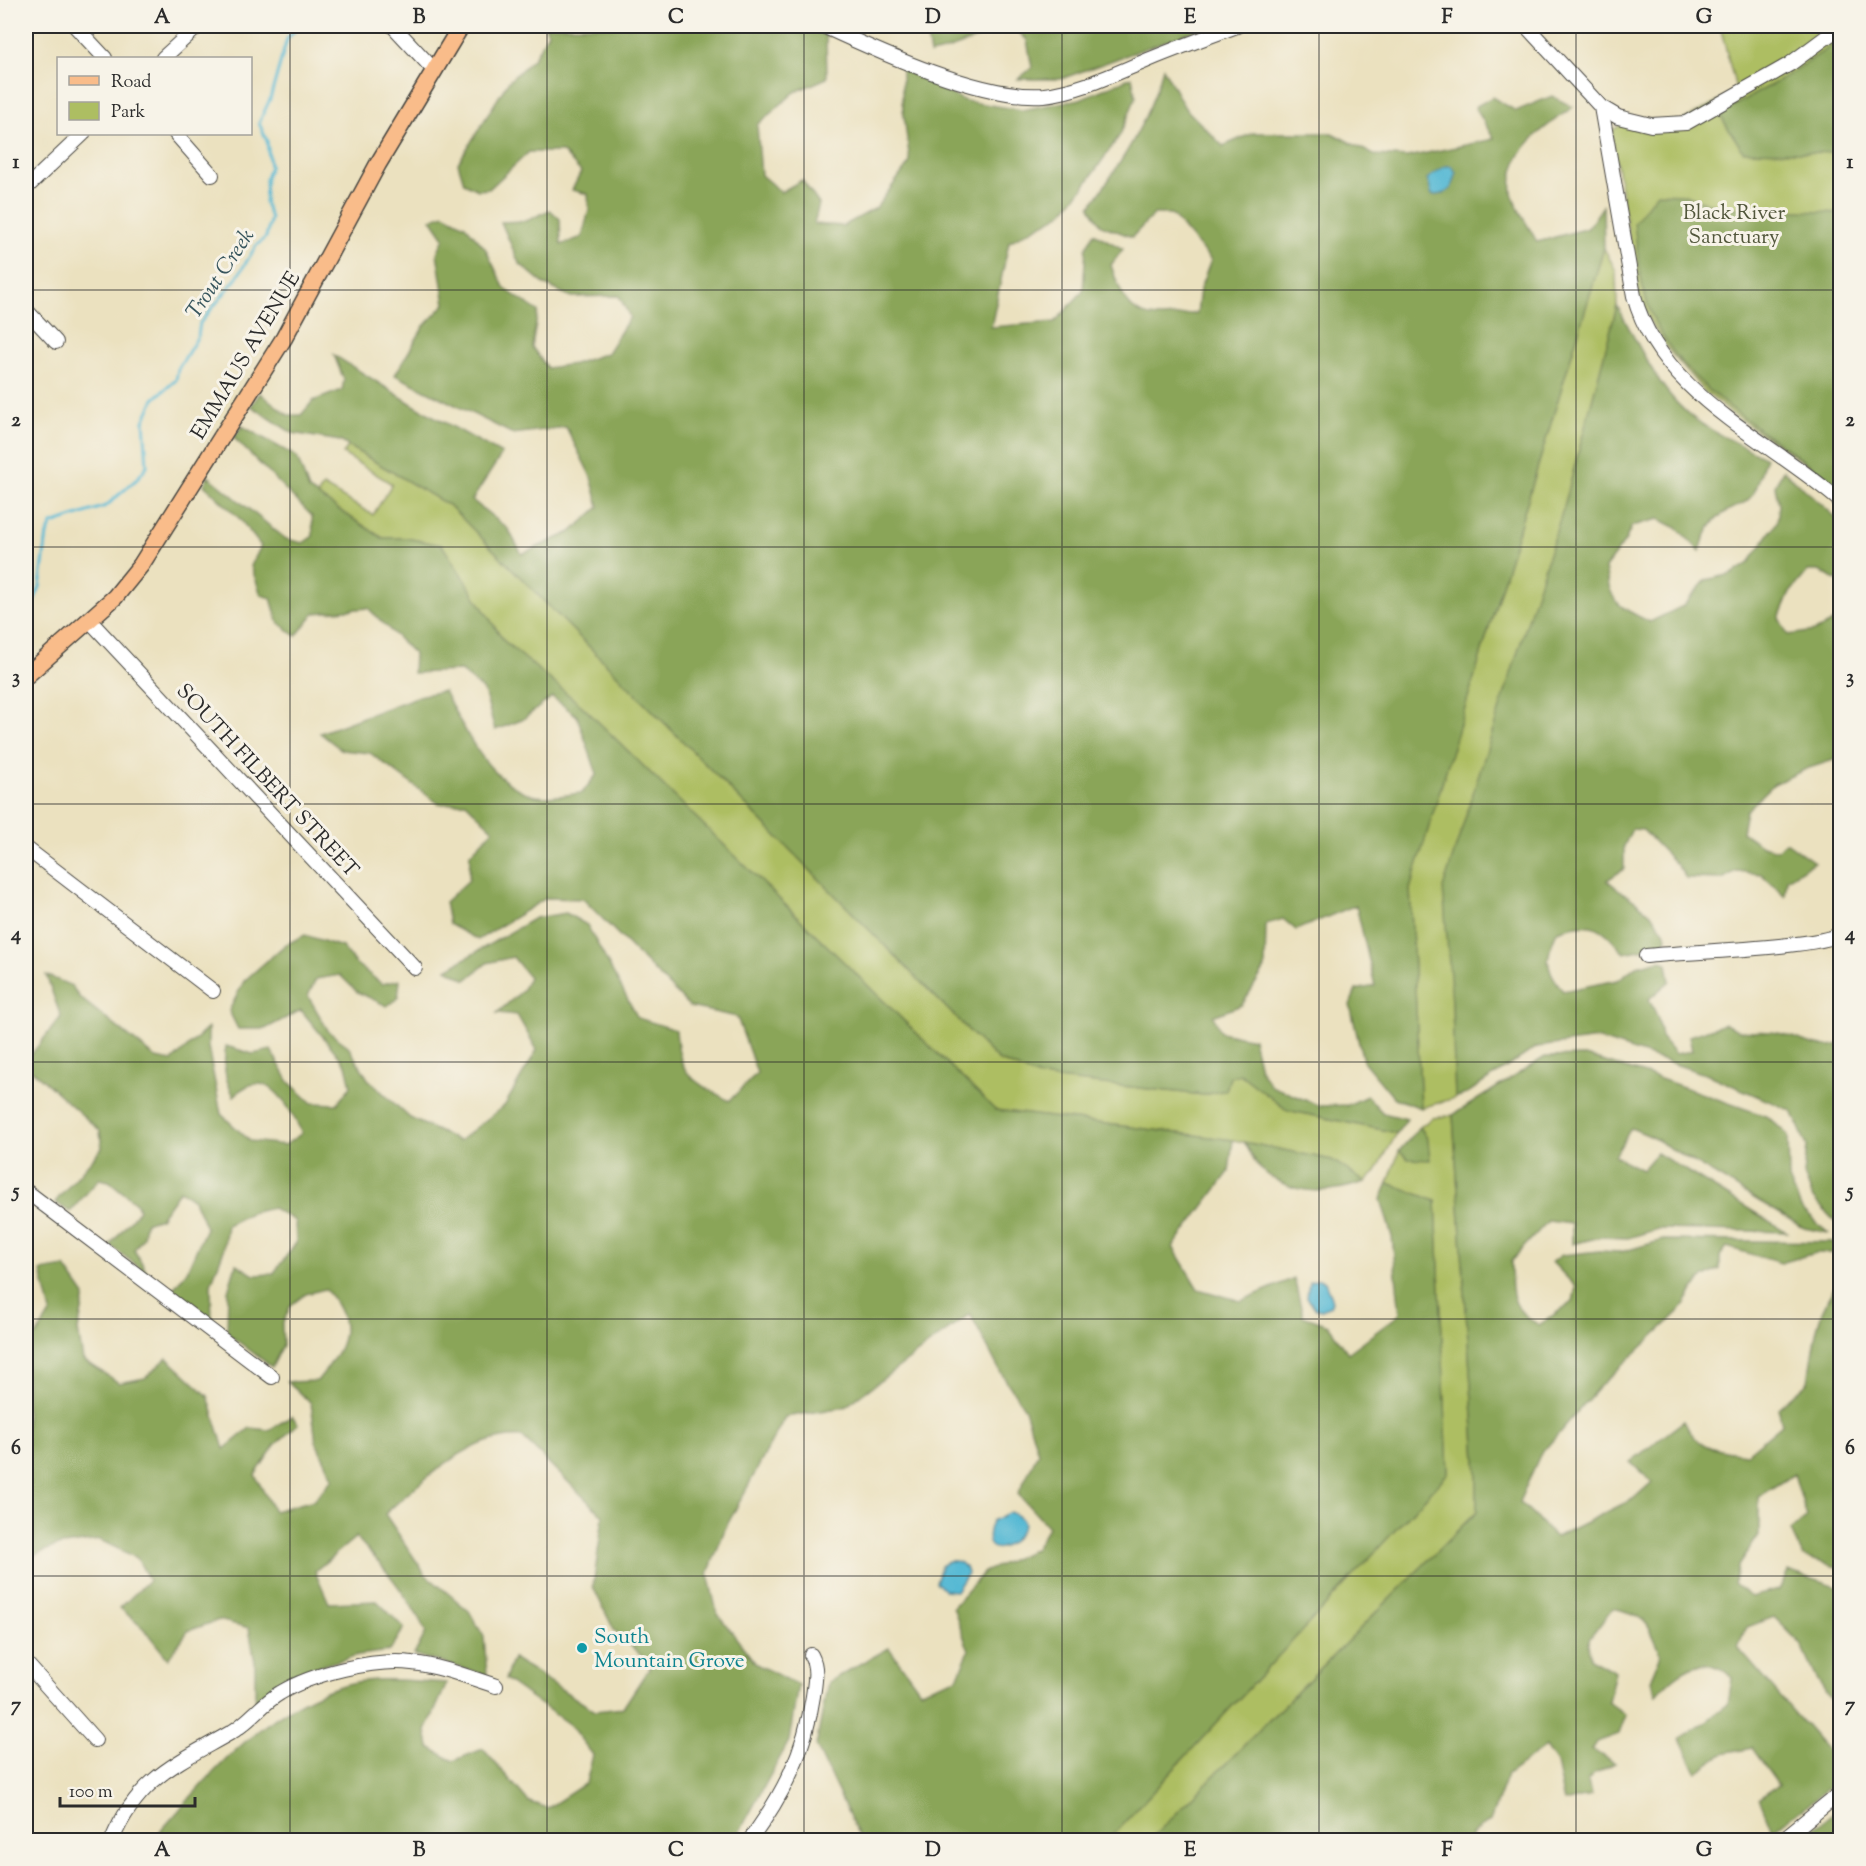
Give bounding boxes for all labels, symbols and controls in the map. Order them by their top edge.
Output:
text: A [154,4,171,33]
text: B [413,4,426,33]
text: C [668,4,684,33]
text: D [925,4,941,33]
text: E [1184,4,1197,33]
text: F [1441,4,1453,33]
text: G [1696,4,1713,33]
legend [57,57,252,135]
text: Road [111,70,151,96]
text: Park [111,100,146,126]
text: 1 [13,149,20,178]
text: 1 [1847,149,1854,178]
park label: Black River Sanctuary [1683,199,1785,253]
water label: Trout Creek [179,223,264,326]
street label: EMMAUS AVENUE [185,266,309,446]
text: 2 [11,407,21,436]
text: 2 [1845,407,1855,436]
text: 3 [12,664,20,693]
text: 3 [1846,664,1854,693]
street label: SOUTH FILBERT STREET [168,678,365,885]
text: 4 [10,921,21,950]
text: 4 [1844,921,1855,950]
text: 5 [11,1178,20,1207]
text: 5 [1845,1178,1854,1207]
text: 6 [11,1435,21,1464]
text: 6 [1845,1435,1855,1464]
place label: South Mountain Grove [594,1623,745,1677]
marker: South Mountain Grove [575,1641,589,1655]
text: 7 [11,1692,22,1721]
text: 7 [1845,1692,1856,1721]
scale bar [60,1770,195,1808]
text: 100 m [69,1780,113,1806]
text: A [154,1837,171,1866]
text: B [413,1837,426,1866]
text: C [668,1837,684,1866]
text: D [925,1837,941,1866]
text: E [1184,1837,1197,1866]
text: F [1441,1837,1453,1866]
text: G [1696,1837,1713,1866]

